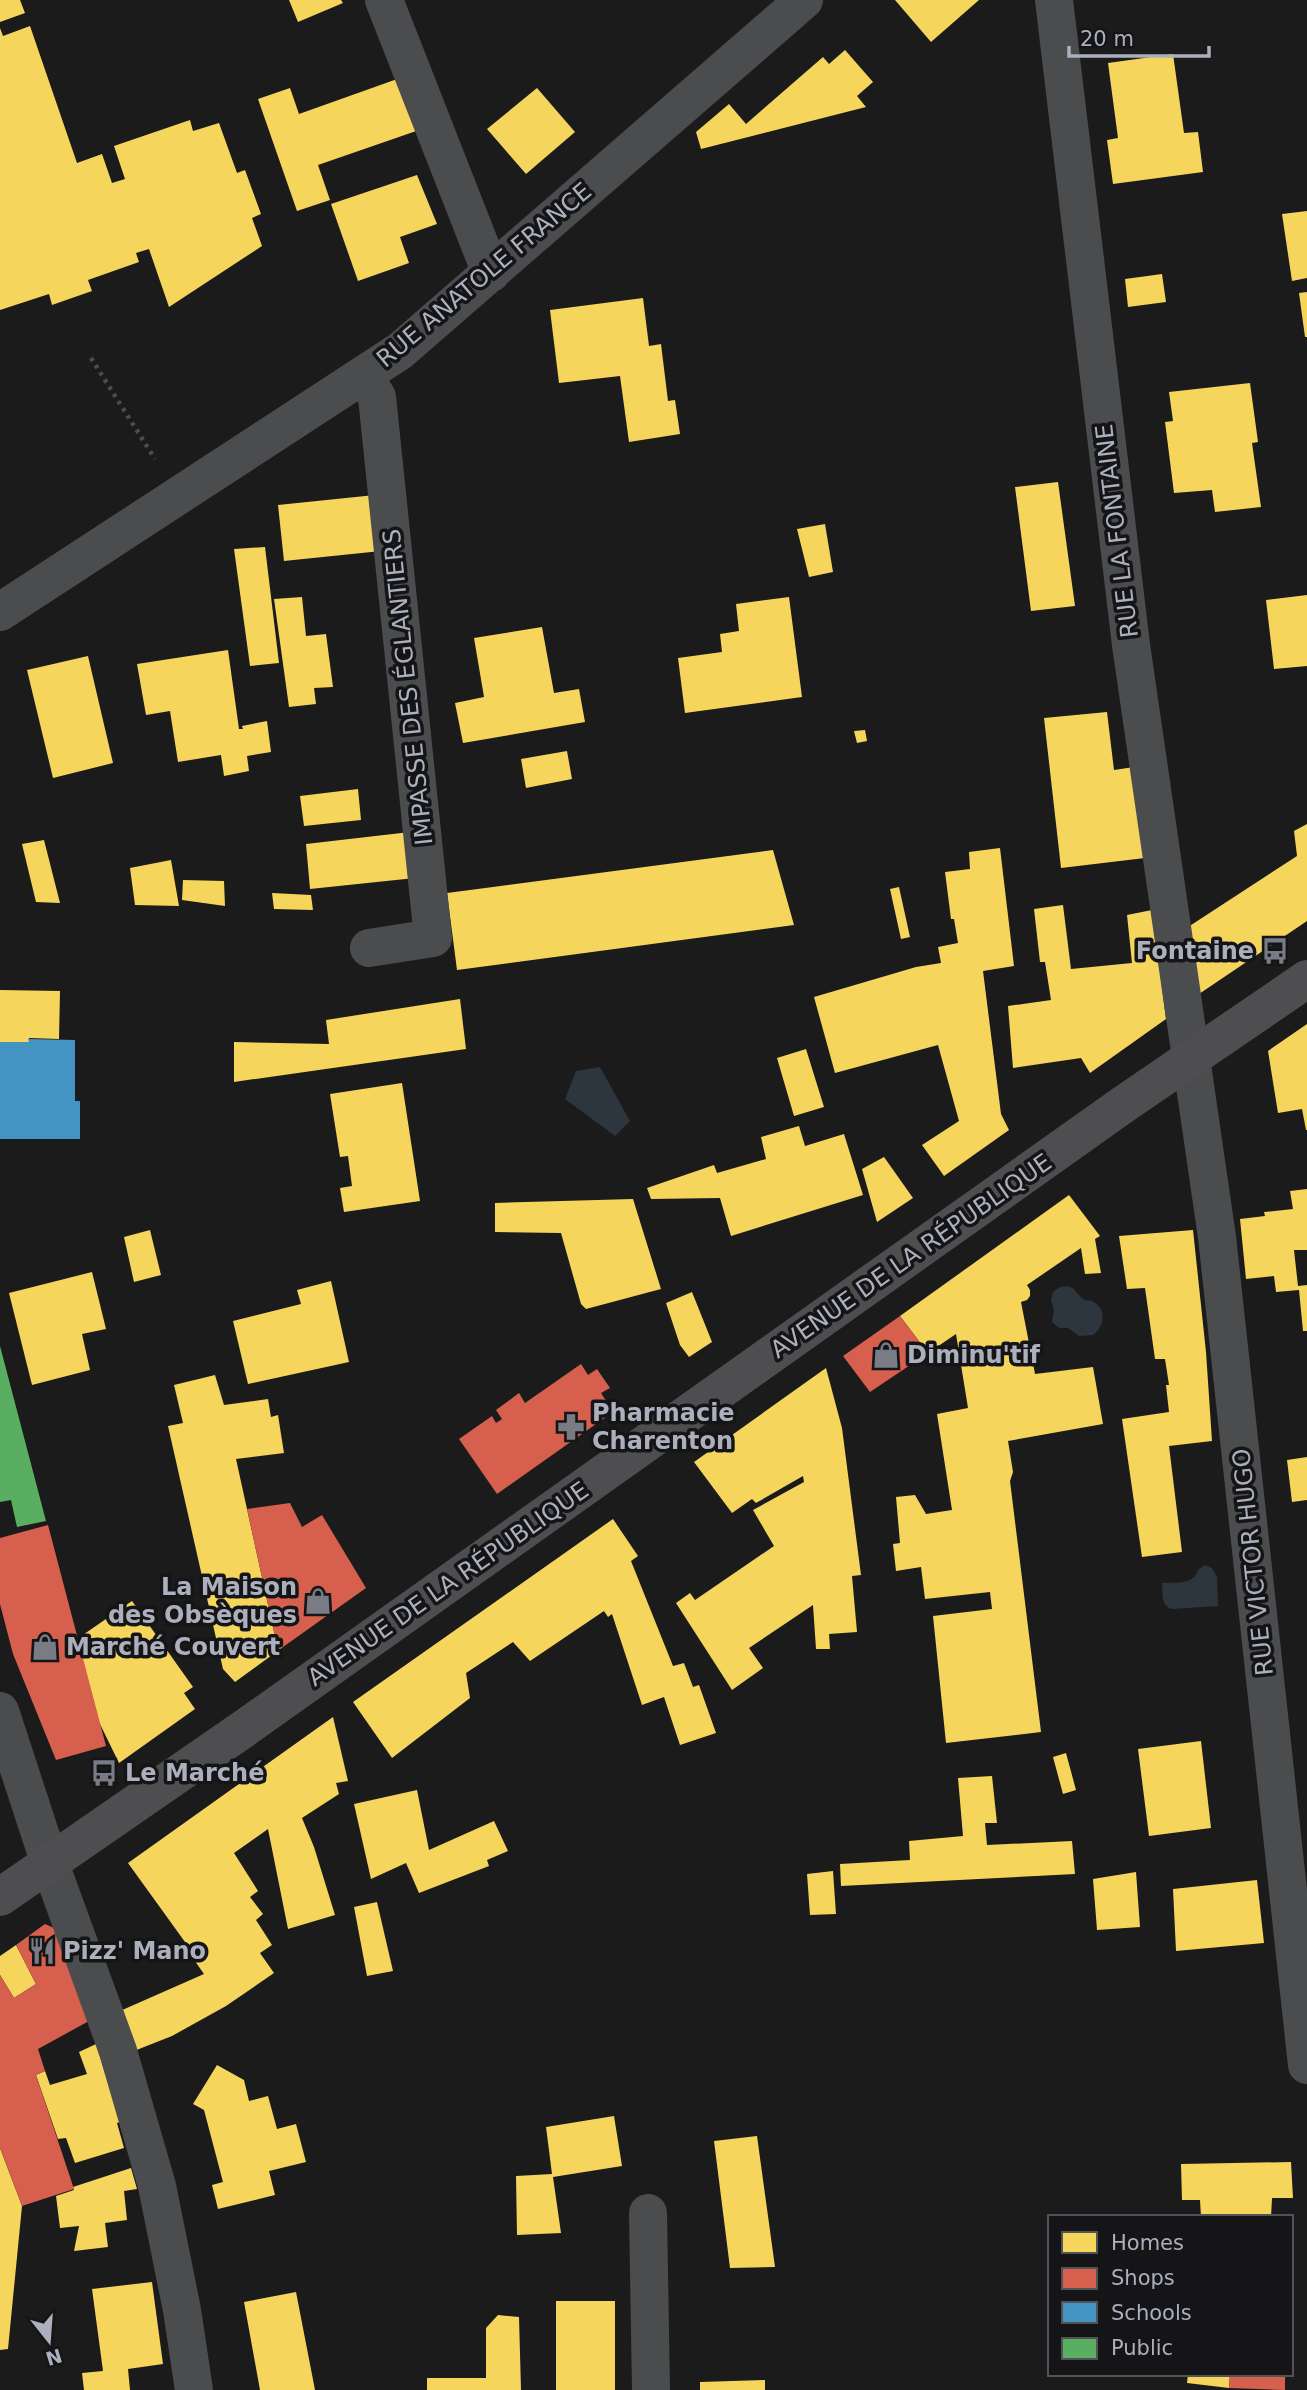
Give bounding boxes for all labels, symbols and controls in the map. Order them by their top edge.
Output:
scale bar [1069,14,1209,58]
text: 20 m [1080,27,1134,51]
street label: RUE ANATOLE FRANCE [371,177,597,373]
street label: RUE LA FONTAINE [1090,423,1144,639]
street label: IMPASSE DES ÉGLANTIERS [376,528,439,847]
bus stop icon: Fontaine [1260,936,1290,966]
place label: Fontaine [1136,937,1254,965]
street label: AVENUE DE LA RÉPUBLIQUE [765,1147,1057,1364]
shop icon: Diminu'tif [871,1340,901,1370]
place label: Diminu'tif [907,1341,1041,1369]
place label: Pharmacie Charenton [592,1399,735,1455]
pharmacy icon: Pharmacie Charenton [556,1412,586,1442]
street label: RUE VICTOR HUGO [1227,1447,1279,1677]
street label: AVENUE DE LA RÉPUBLIQUE [302,1475,594,1692]
place label: La Maison des Obsèques [108,1573,297,1629]
shop icon: La Maison des Obsèques [303,1586,333,1616]
shop icon: Marché Couvert [30,1632,60,1662]
place label: Marché Couvert [66,1633,280,1661]
bus stop icon: Le Marché [89,1758,119,1788]
place label: Le Marché [125,1759,264,1787]
restaurant icon: Pizz' Mano [27,1936,57,1966]
place label: Pizz' Mano [63,1937,206,1965]
legend [1048,2215,1293,2376]
text: Homes [1111,2231,1184,2255]
text: Shops [1111,2266,1175,2290]
text: Schools [1111,2301,1192,2325]
north arrow [14,2306,84,2376]
text: Public [1111,2336,1173,2360]
text: N [43,2344,65,2370]

